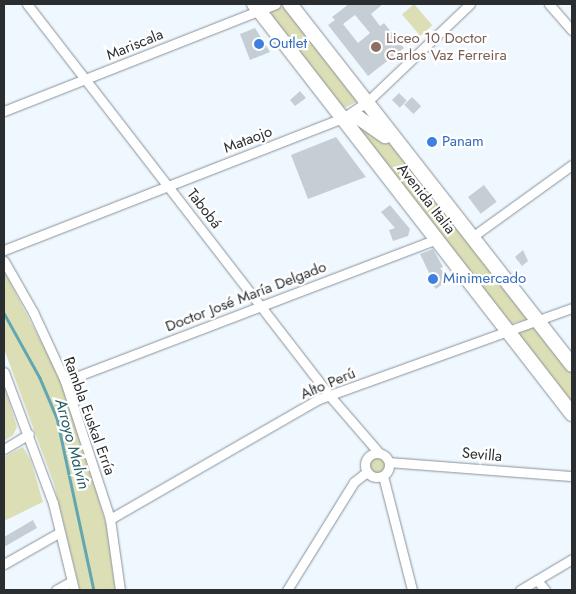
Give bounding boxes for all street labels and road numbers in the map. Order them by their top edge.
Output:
street label: Mariscala [104,26,166,64]
street label: Mataojo [221,123,275,157]
street label: Avenida Italia [393,160,459,238]
street label: Tabobá [183,186,225,232]
street label: Doctor José María Delgado [163,258,329,336]
street label: Rambla Euskal Erría [59,354,119,478]
street label: Alto Perú [298,364,358,404]
street label: Sevilla [461,444,503,466]

